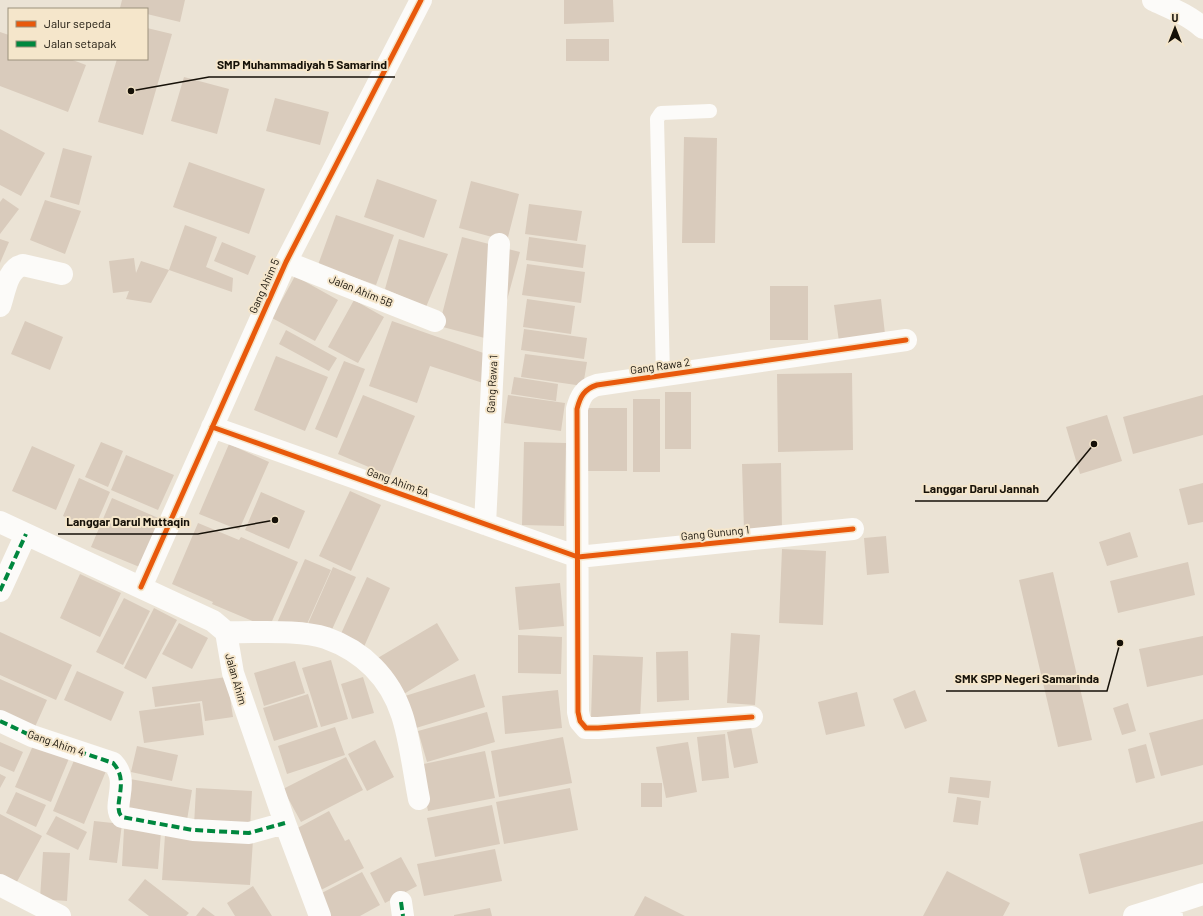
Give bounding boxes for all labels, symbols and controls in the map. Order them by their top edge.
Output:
legend [8,8,148,60]
north arrow [1155,8,1195,48]
text: U [1172,11,1179,24]
text: Jalur sepeda [44,16,111,30]
text: Jalan setapak [44,36,116,50]
callout: SMP Muhammadiyah 5 Samarind [209,53,395,77]
text: SMP Muhammadiyah 5 Samarind [217,57,387,71]
street label: Gang Ahim 5 [246,256,282,315]
street label: Jalan Ahim 5B [327,272,395,309]
street label: Gang Rawa 1 [483,355,500,413]
street label: Gang Rawa 2 [629,355,691,376]
street label: Gang Ahim 5A [365,464,431,499]
callout: Langgar Darul Jannah [915,477,1047,501]
text: Langgar Darul Jannah [923,481,1039,495]
callout: Langgar Darul Muttaqin [58,510,198,534]
text: Langgar Darul Muttaqin [66,514,190,528]
street label: Gang Gunung 1 [680,522,750,543]
street label: Jalan Ahim [223,652,250,706]
callout: SMK SPP Negeri Samarinda [946,667,1107,691]
text: SMK SPP Negeri Samarinda [955,671,1099,685]
street label: Gang Ahim 4 [26,727,86,758]

